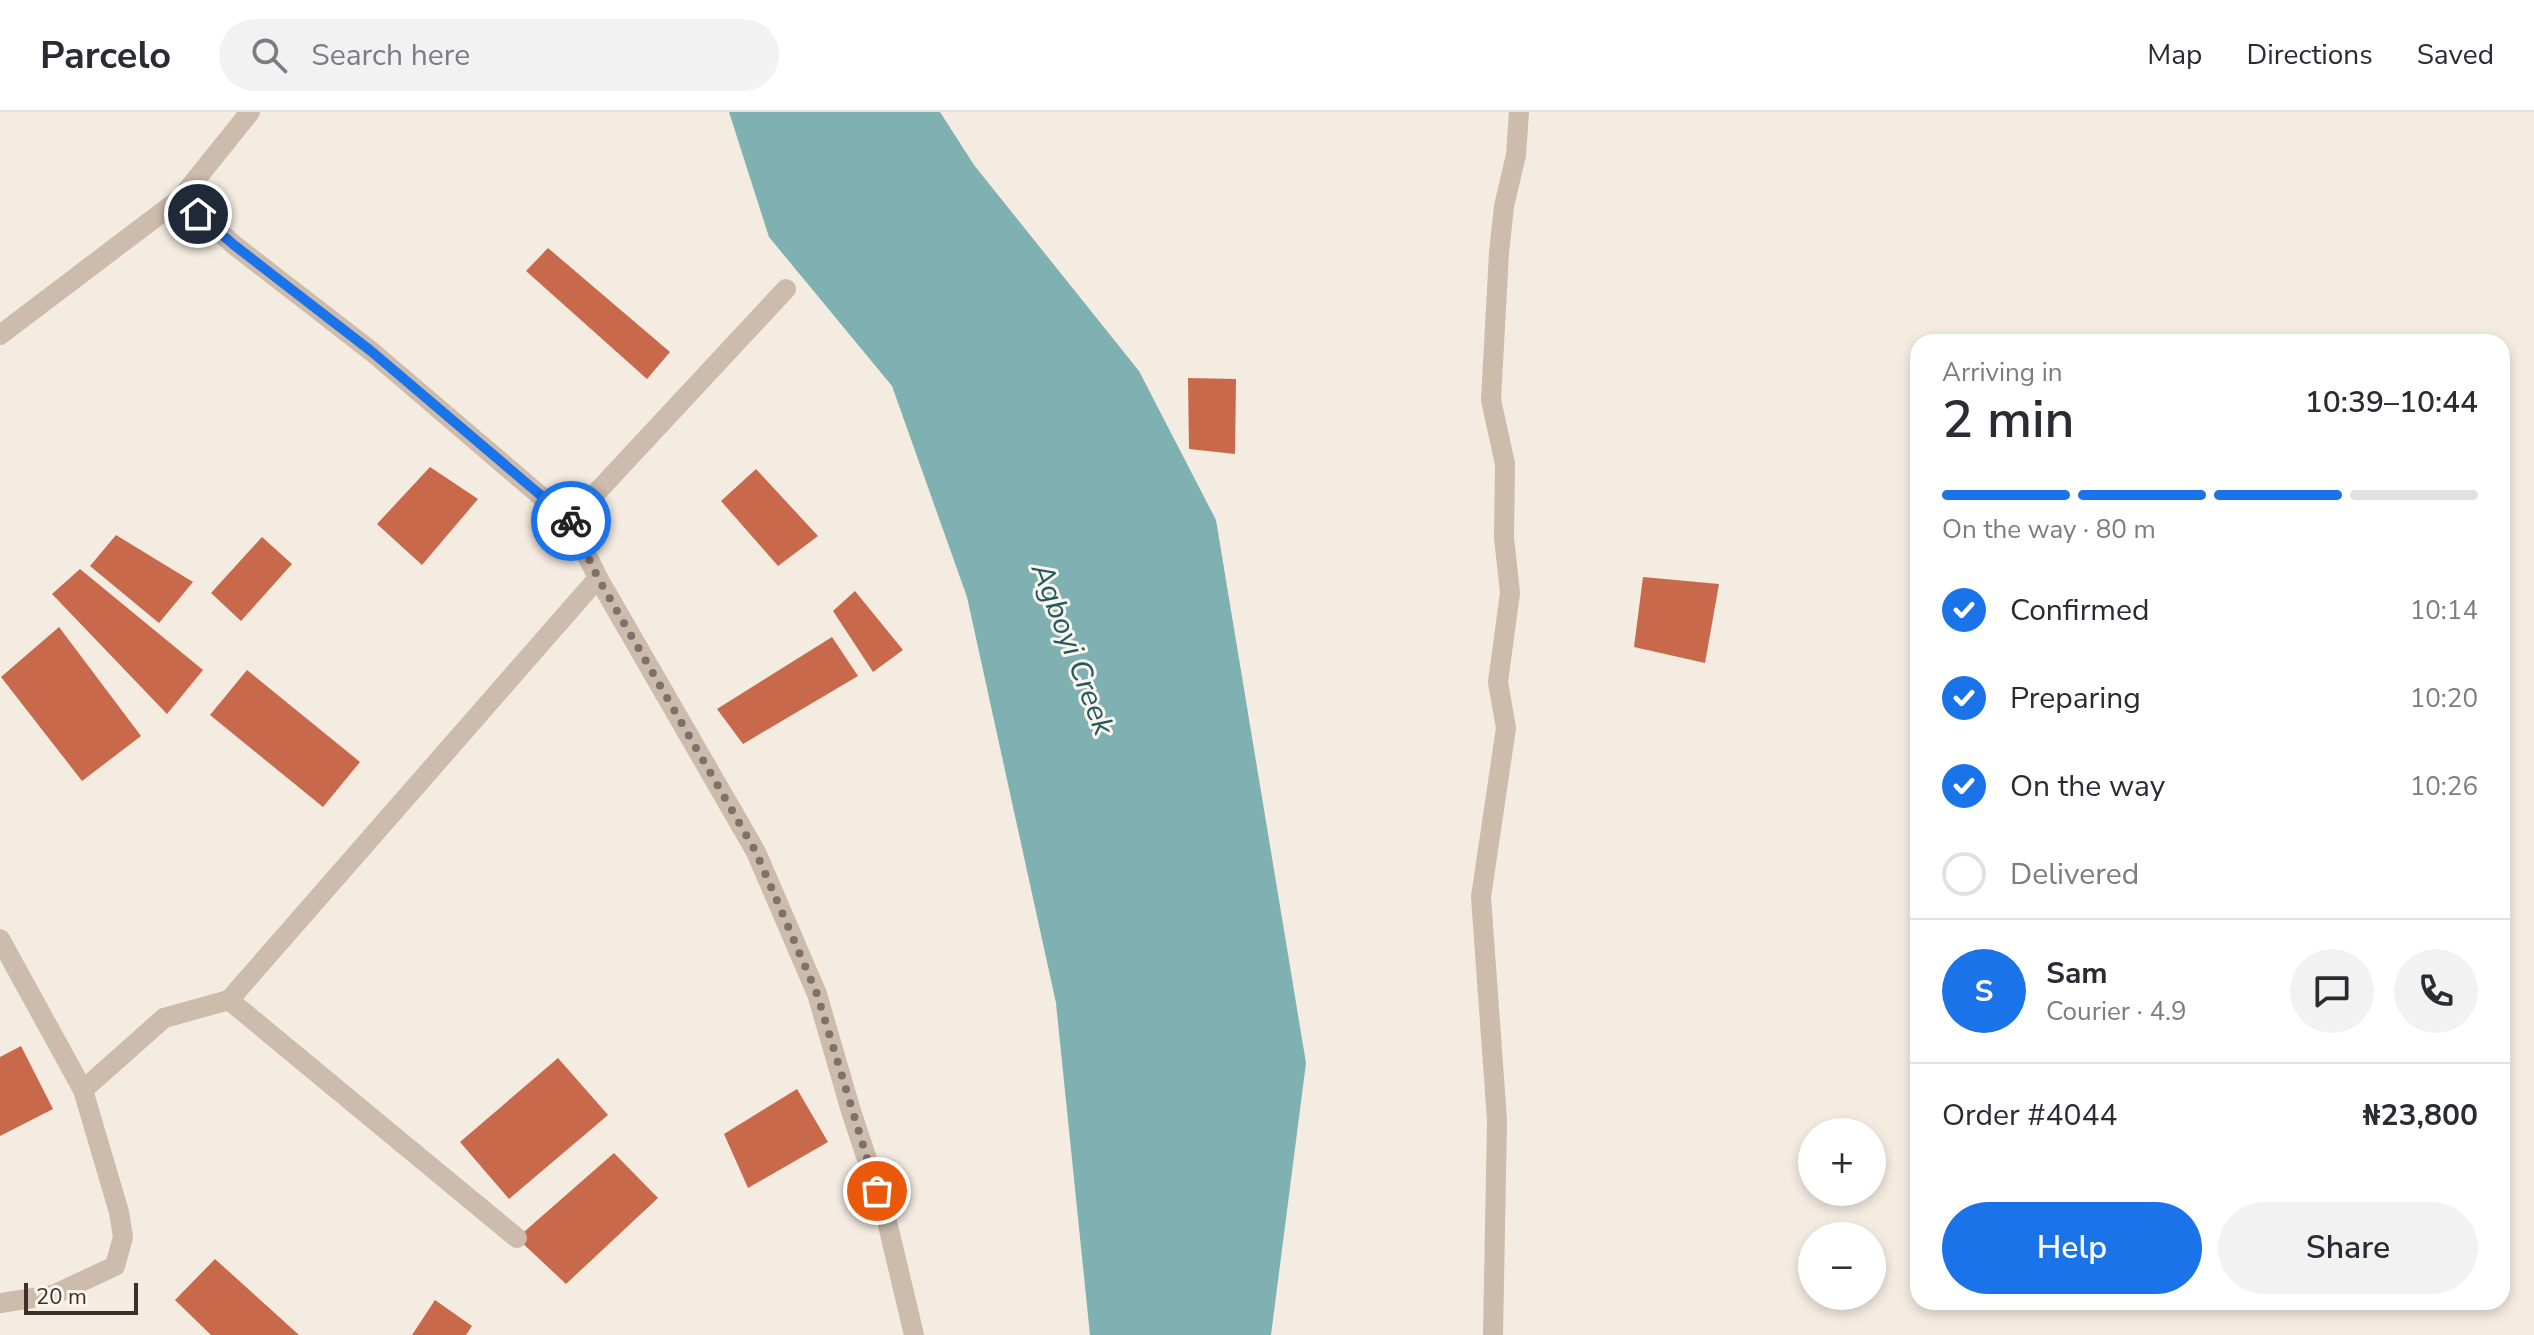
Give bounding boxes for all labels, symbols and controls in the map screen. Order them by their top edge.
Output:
search box [219,19,779,91]
text: Parcelo [40,30,171,81]
icon: search [247,33,291,77]
text: Search here [311,35,470,76]
text: Map [2147,36,2202,74]
text: Directions [2246,36,2373,74]
text: Saved [2417,36,2494,74]
pin [164,180,232,248]
icon: home [176,192,220,236]
text: Arriving in [1942,355,2063,390]
text: 10:39–10:44 [2305,382,2478,423]
text: 2 min [1942,384,2075,455]
courier [531,481,611,561]
icon: bike [549,499,593,543]
text: On the way · 80 m [1942,512,2156,547]
water label: Agboyi Creek [1021,556,1124,742]
icon: check [1942,588,1986,632]
text: Confirmed [2010,590,2150,631]
text: 10:14 [2410,593,2478,628]
icon: check [1942,676,1986,720]
text: Preparing [2010,678,2141,719]
text: 10:20 [2410,681,2478,716]
icon: check [1942,764,1986,808]
text: On the way [2010,766,2165,807]
text: 10:26 [2410,769,2478,804]
text: Delivered [2010,854,2139,895]
button: chat [2290,949,2374,1033]
button: phone [2394,949,2478,1033]
text: Sam [2046,953,2108,994]
text: S [1975,971,1993,1012]
text: Courier · 4.9 [2046,994,2187,1029]
text: Order #4044 [1942,1095,2117,1136]
text: ₦23,800 [2363,1095,2478,1136]
map controls [1798,1118,1886,1310]
button: + [1798,1118,1886,1206]
pin [843,1157,911,1225]
icon: bag [855,1169,899,1213]
button: Help [1942,1202,2202,1294]
button: Share [2218,1202,2478,1294]
button: − [1798,1222,1886,1310]
scale bar [24,1279,138,1315]
text: 20 m [36,1282,87,1312]

